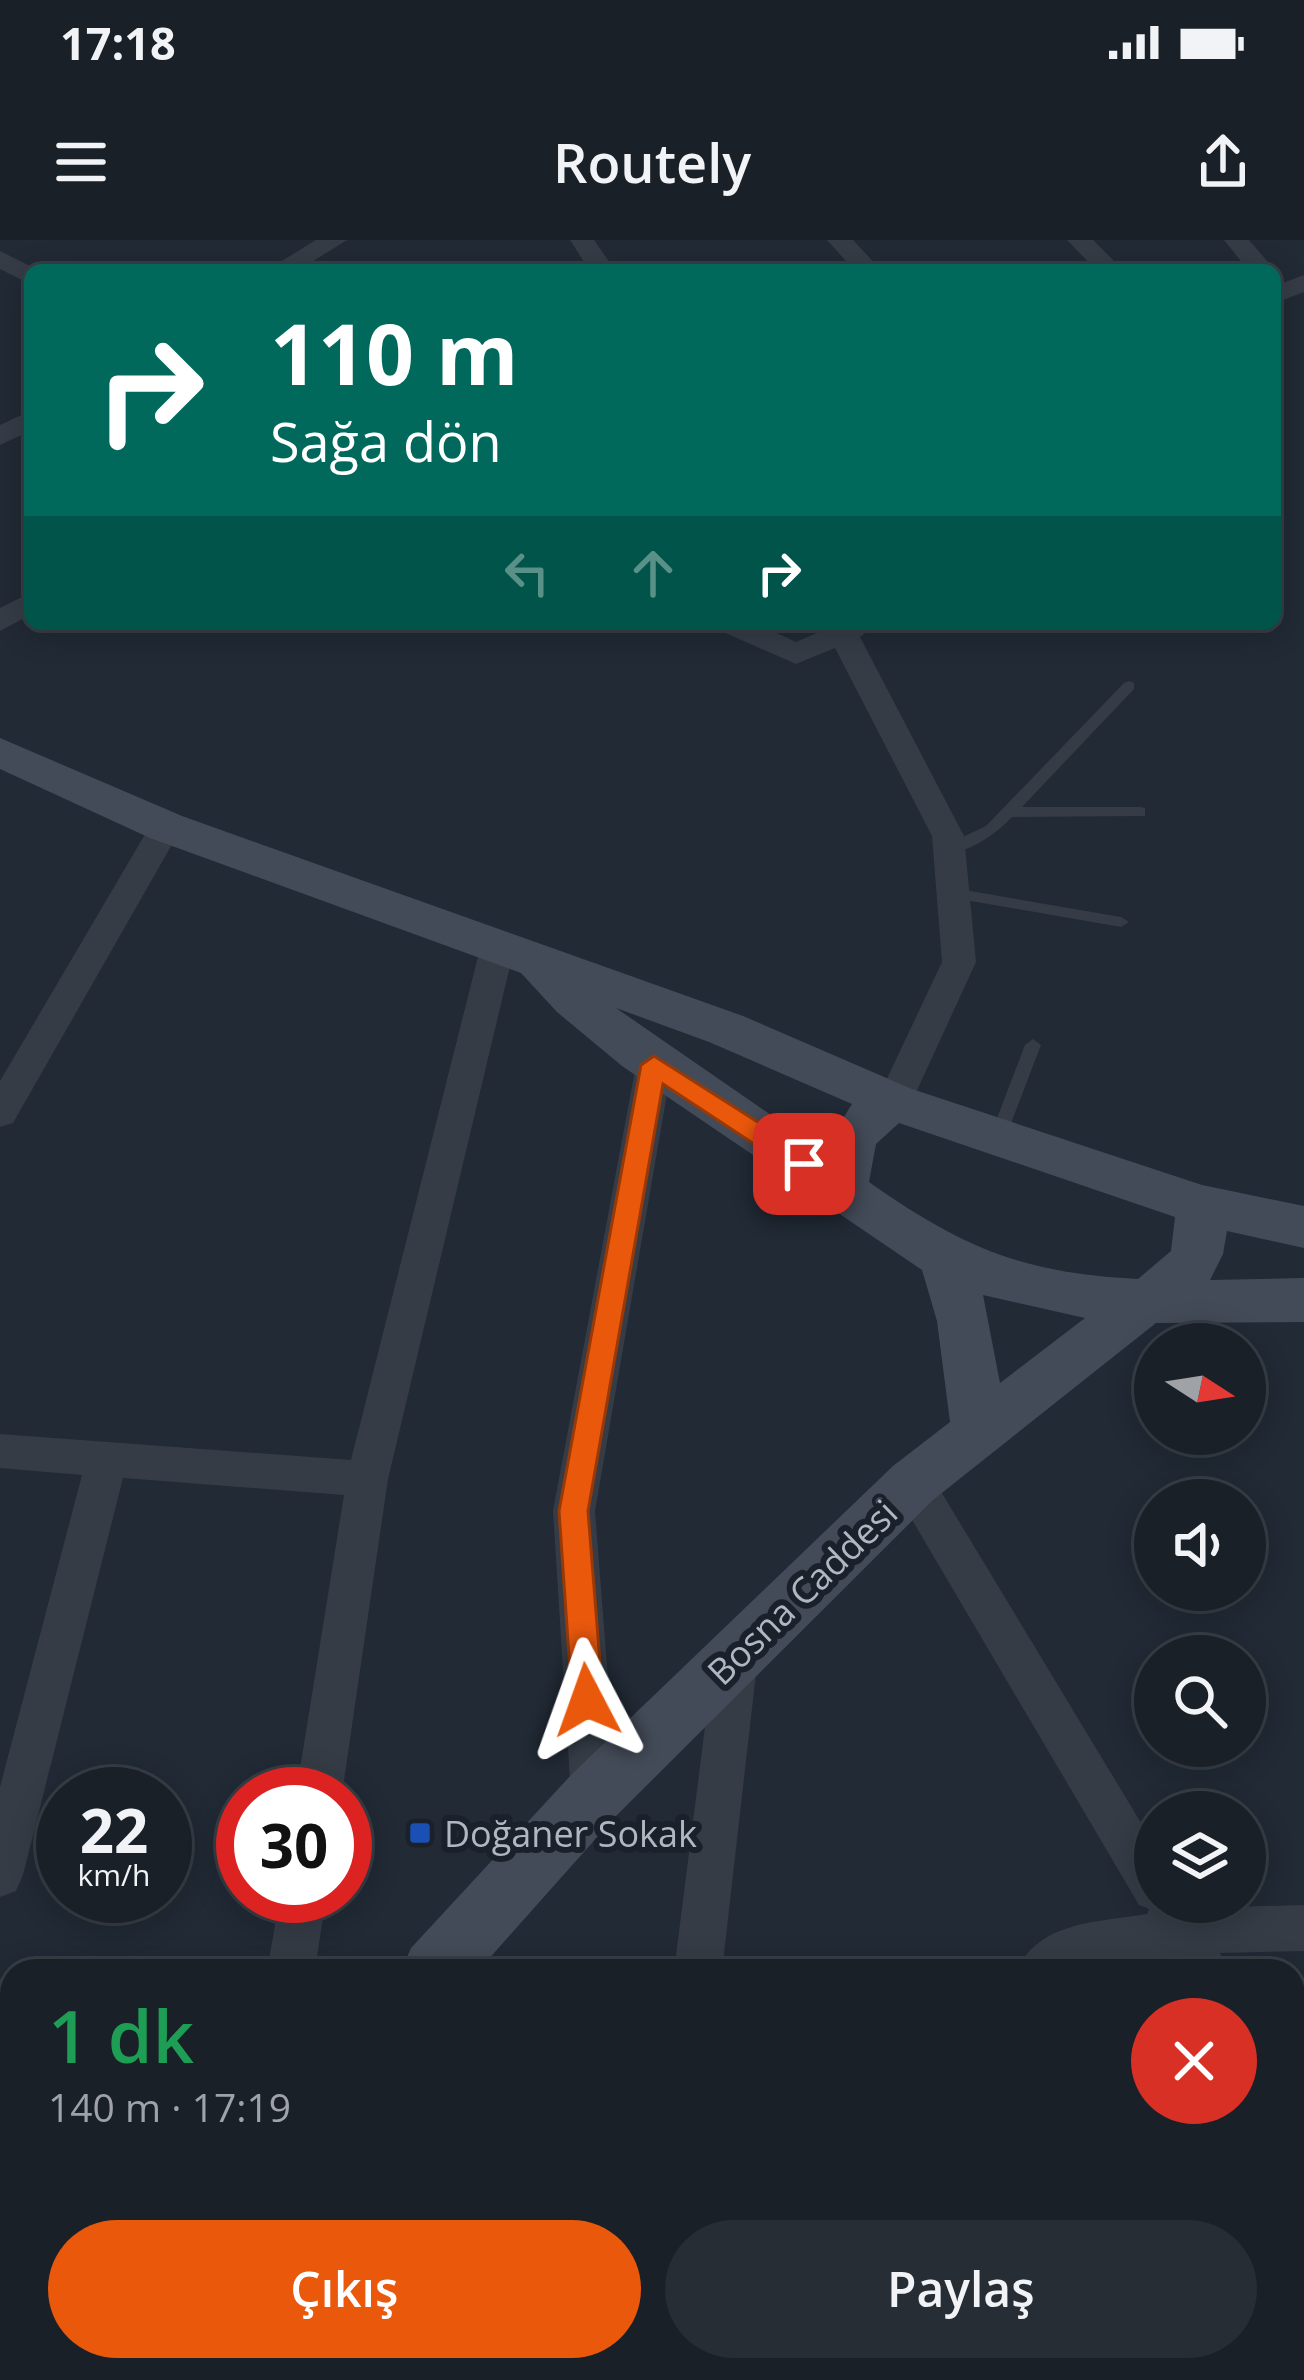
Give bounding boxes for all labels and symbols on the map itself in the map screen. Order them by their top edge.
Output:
pin [753,1113,855,1215]
north arrow [1134,1323,1266,1455]
street label: Bosna Caddesi [696,1489,908,1695]
position arrow [524,1637,650,1763]
speed limit sign: 30 [216,1767,372,1923]
place label: Doğaner Sokak [444,1809,697,1858]
marker: Doğaner Sokak [407,1820,433,1846]

